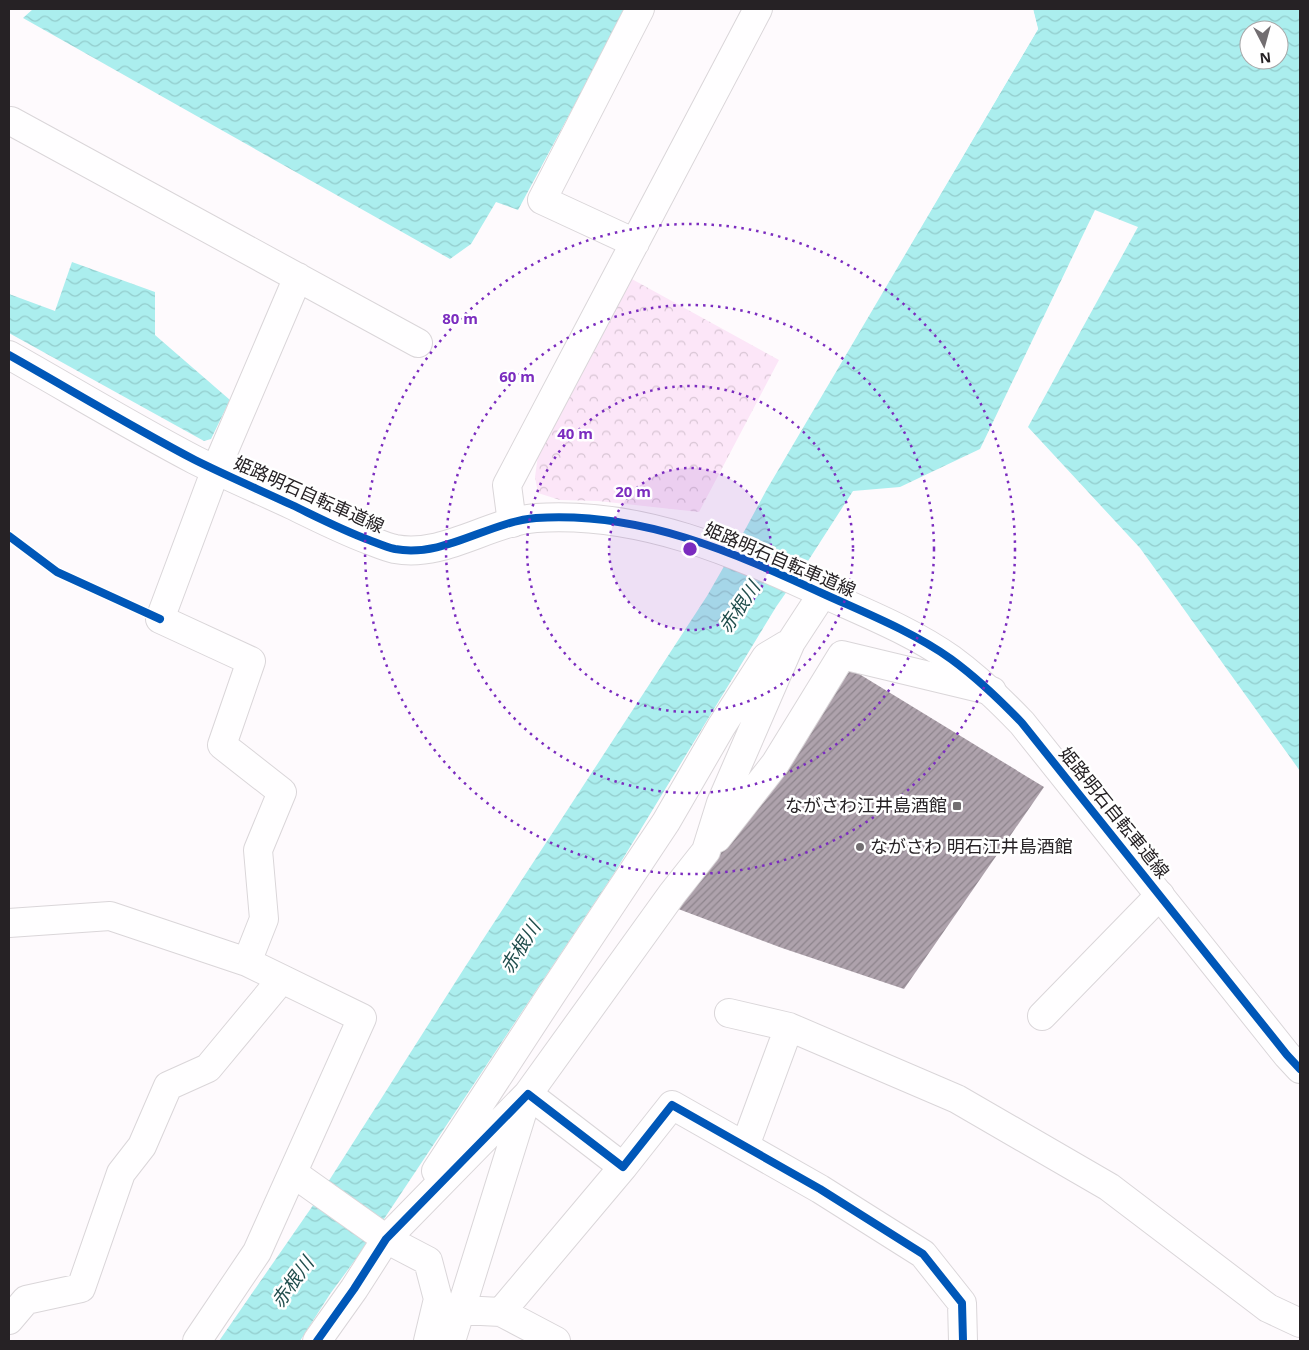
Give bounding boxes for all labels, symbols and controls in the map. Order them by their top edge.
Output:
north arrow [1239,20,1289,70]
text: N [1259,48,1272,68]
text: 80 m [442,308,478,328]
text: 60 m [499,366,535,386]
text: 40 m [557,423,593,443]
street label: 姫路明石自転車道線 [231,450,388,538]
text: 20 m [615,481,651,501]
street label: 姫路明石自転車道線 [701,516,860,602]
centre of rings [681,540,699,558]
water label: 赤根川 [712,574,767,638]
street label: 姫路明石自転車道線 [1054,742,1175,883]
place label: ながさわ江井島酒館 [785,793,947,817]
marker: ながさわ江井島酒館 [951,800,963,812]
place label: ながさわ 明石江井島酒館 [870,834,1073,858]
marker: ながさわ 明石江井島酒館 [854,841,866,853]
water label: 赤根川 [494,914,547,978]
water label: 赤根川 [265,1250,320,1313]

